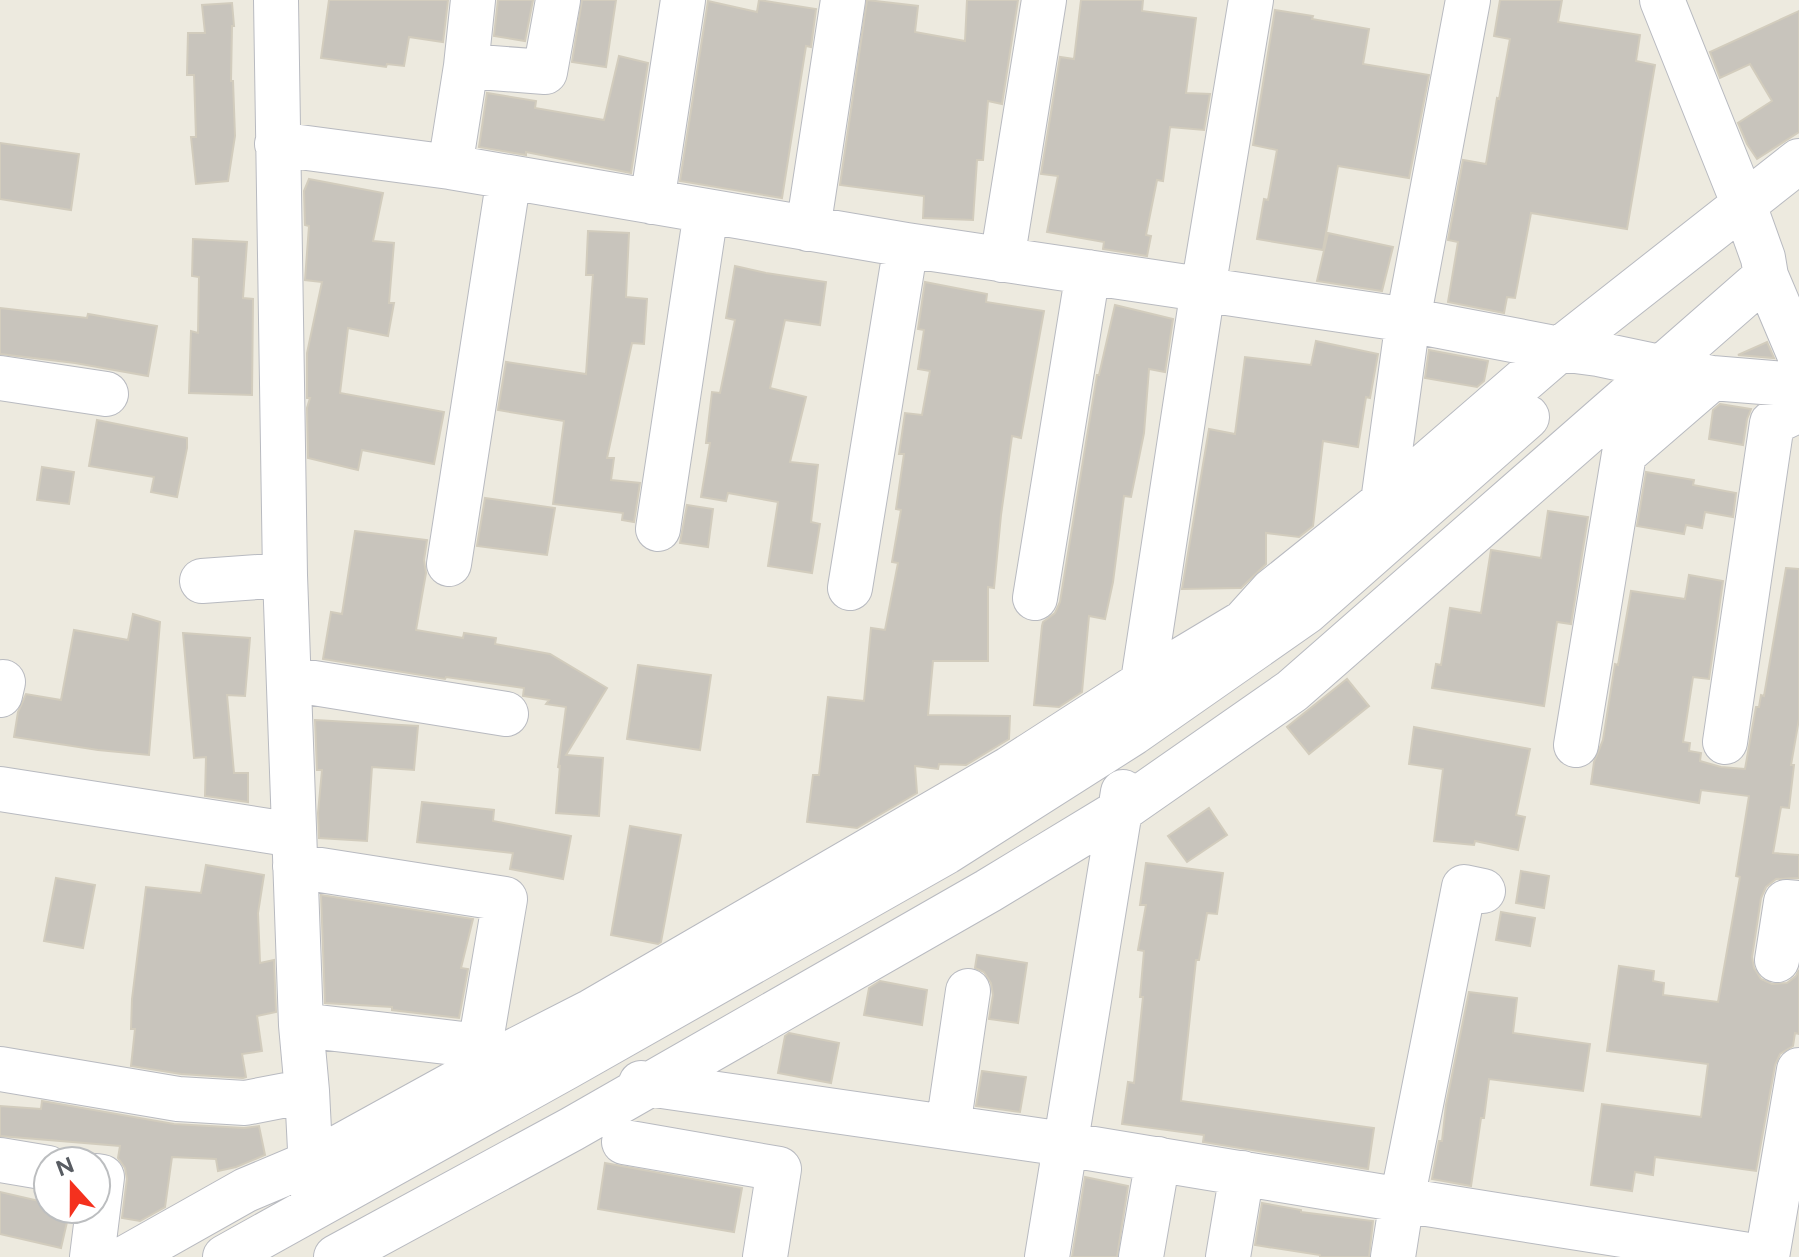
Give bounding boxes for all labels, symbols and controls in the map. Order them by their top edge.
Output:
north arrow [32,1145,112,1225]
text: N [52,1151,78,1182]

